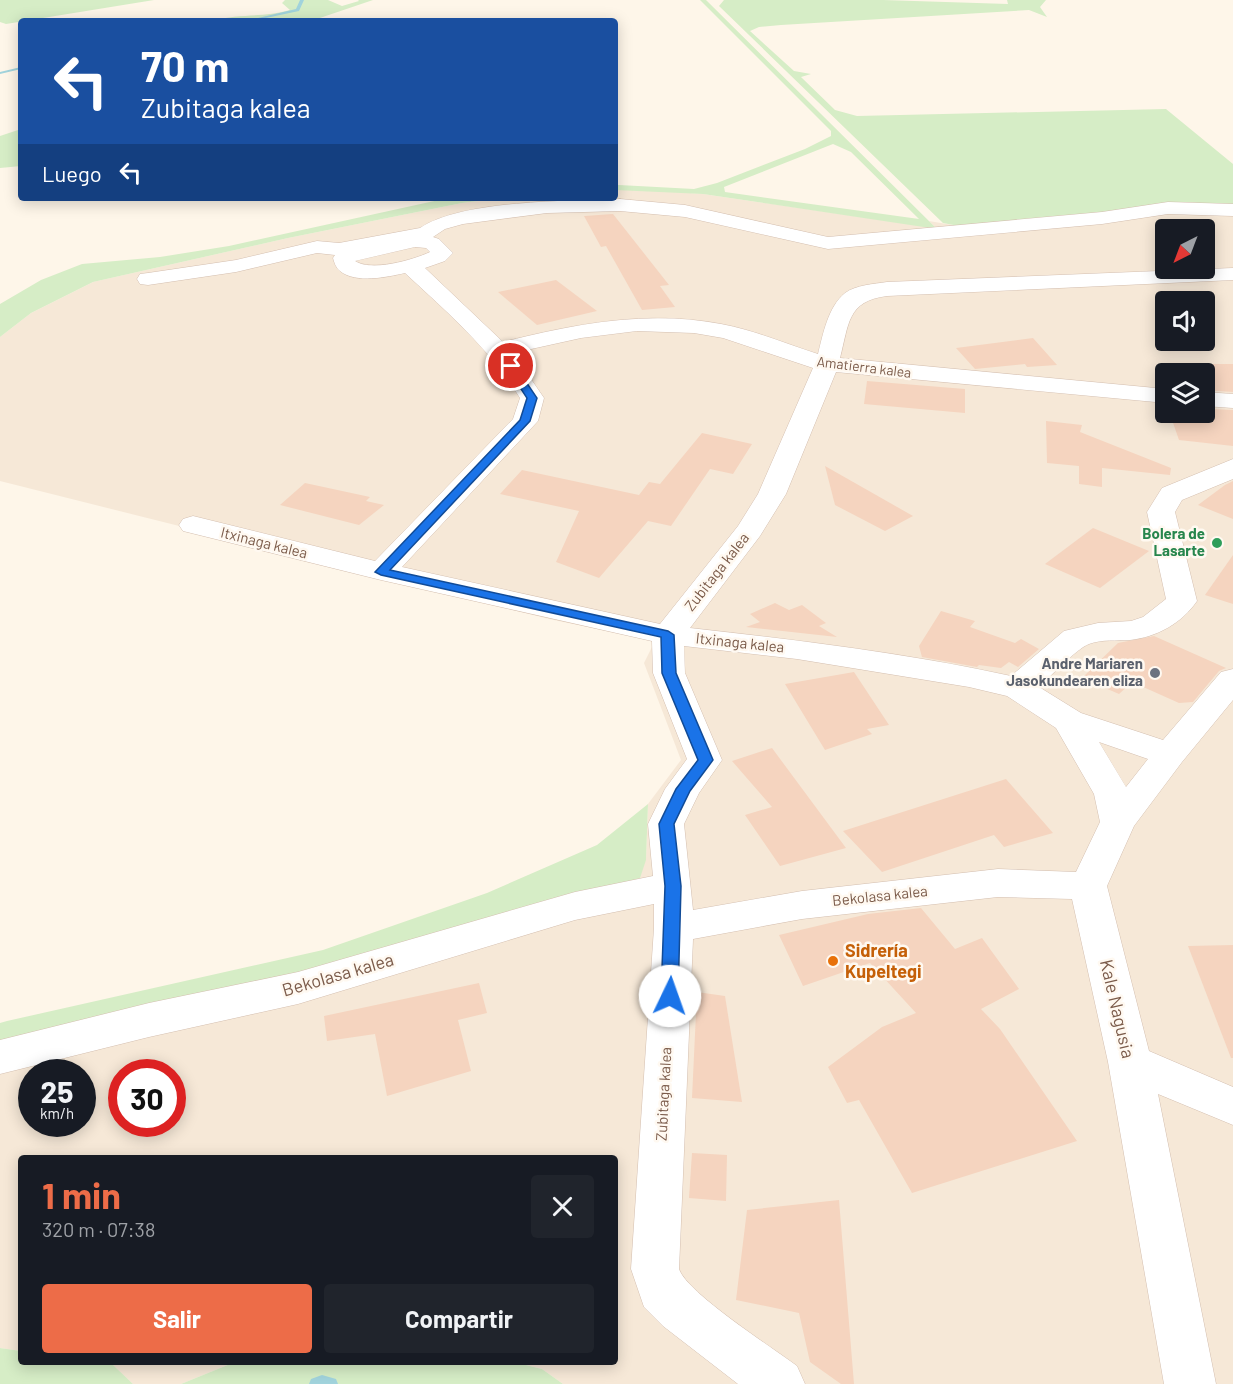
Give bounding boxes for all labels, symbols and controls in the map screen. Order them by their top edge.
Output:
text: 70 m [141,40,229,90]
icon: left [42,42,120,120]
text: Zubitaga kalea [141,91,311,123]
icon: left [114,156,147,189]
text: Luego [42,160,102,186]
north arrow [1155,219,1215,279]
map controls [1155,219,1215,423]
button: sound [1155,291,1215,351]
pin [485,340,536,391]
icon: arrive [494,349,527,382]
street label: Amatierra kalea [816,352,912,381]
button: layers [1155,363,1215,423]
street label: Itxinaga kalea [219,523,310,562]
place label: Bolera de Lasarte [1142,524,1205,559]
street label: Zubitaga kalea [680,529,752,614]
marker: Bolera de Lasarte [1210,536,1224,550]
street label: Itxinaga kalea [695,628,785,656]
place label: Andre Mariaren Jasokundearen eliza [1006,654,1143,689]
marker: Andre Mariaren Jasokundearen eliza [1148,666,1162,680]
street label: Bekolasa kalea [831,881,929,909]
place label: Sidrería Kupeltegi [845,939,922,982]
street label: Bekolasa kalea [279,948,396,1000]
marker: Sidrería Kupeltegi [826,954,840,968]
street label: Kale Nagusia [1096,957,1140,1060]
position arrow [638,964,702,1028]
street label: Zubitaga kalea [652,1046,674,1141]
speed limit sign: 30 [108,1059,186,1137]
text: 25 [41,1073,73,1109]
text: km/h [40,1104,74,1122]
text: 1 min [42,1173,121,1216]
button: close [531,1175,594,1238]
text: 320 m · 07:38 [42,1217,155,1241]
button: Salir [42,1284,312,1353]
button: Compartir [324,1284,594,1353]

